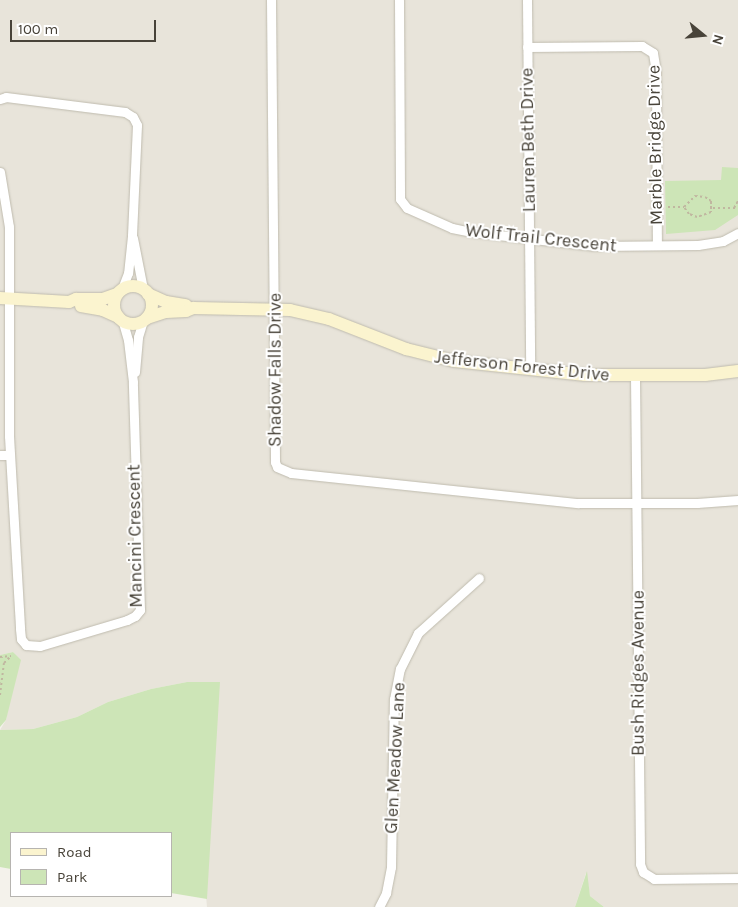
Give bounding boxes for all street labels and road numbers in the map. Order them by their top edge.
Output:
street label: Marble Bridge Drive [643,65,667,225]
street label: Lauren Beth Drive [516,68,540,212]
street label: Wolf Trail Crescent [464,219,618,257]
street label: Shadow Falls Drive [264,293,286,447]
street label: Jefferson Forest Drive [433,346,611,386]
street label: Mancini Crescent [123,464,147,608]
street label: Bush Ridges Avenue [627,590,649,756]
street label: Glen Meadow Lane [380,682,410,834]

